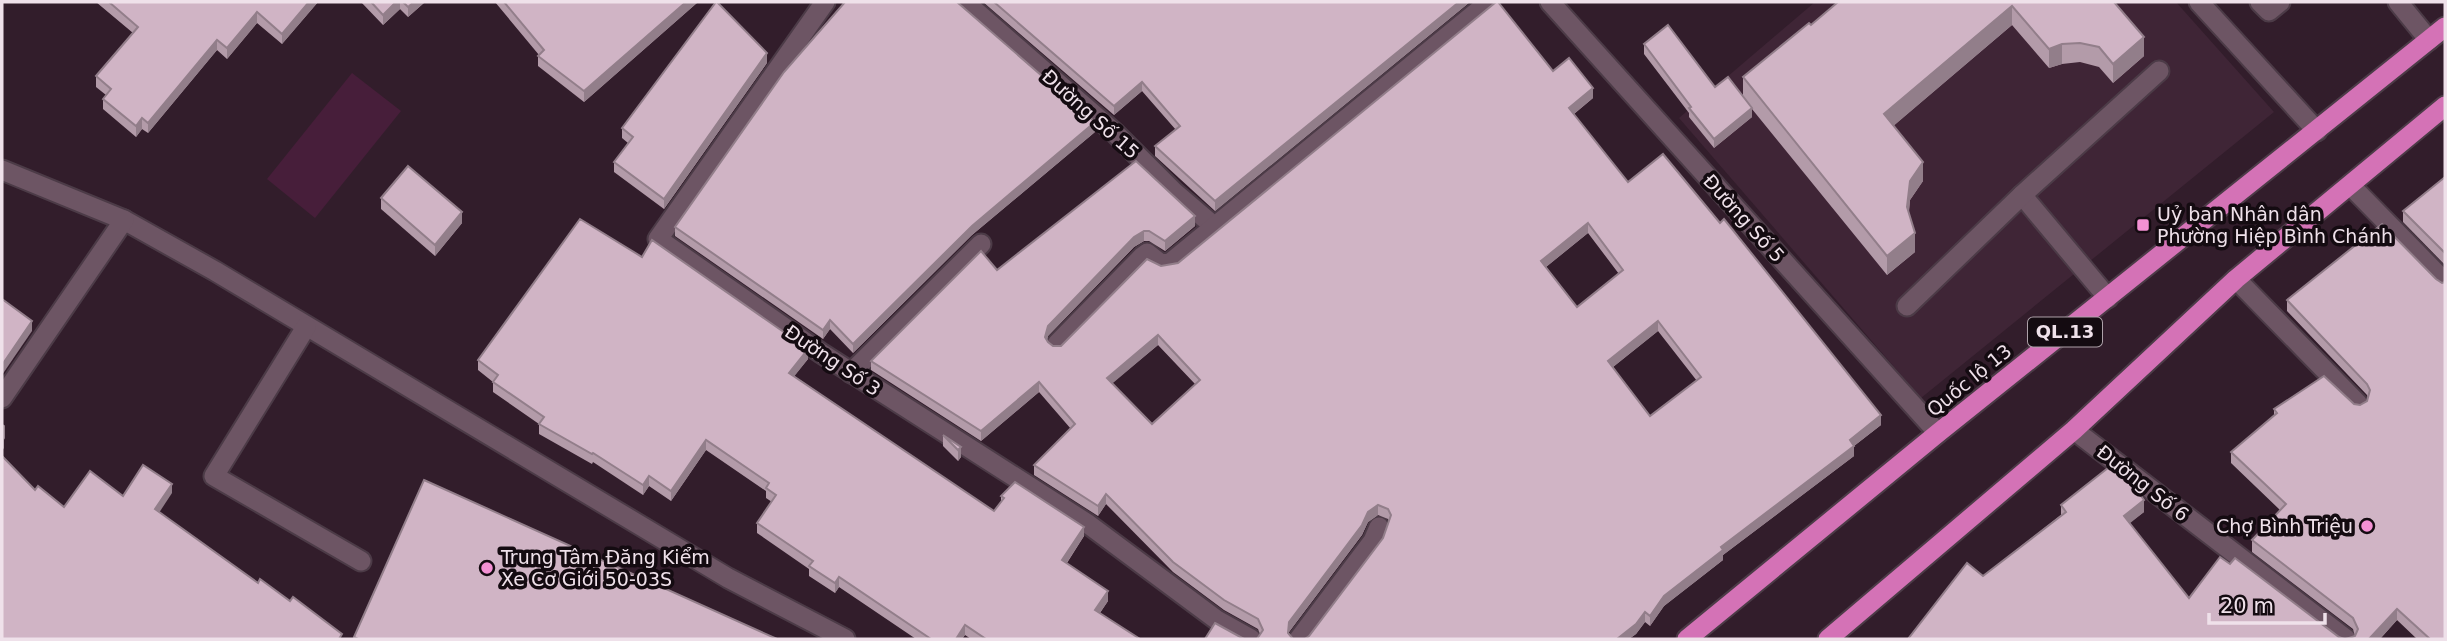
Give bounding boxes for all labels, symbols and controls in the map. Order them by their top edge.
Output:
street label: Đường Số 15 [1038,65,1144,163]
street label: Đường Số 5 [1699,170,1789,266]
place label: Uỷ ban Nhân dân Phường Hiệp Bình Chánh [2157,203,2393,247]
marker: Uỷ ban Nhân dân Phường Hiệp Bình Chánh [2135,217,2151,233]
road number: QL.13 [2028,318,2102,346]
street label: Đường Số 3 [781,320,885,400]
street label: Quốc lộ 13 [1922,339,2016,421]
street label: Đường Số 6 [2093,440,2193,526]
place label: Chợ Bình Triệu [2216,515,2353,537]
marker: Chợ Bình Triệu [2359,518,2375,534]
place label: Trung Tâm Đăng Kiểm Xe Cơ Giới 50-03S [500,546,710,590]
marker: Trung Tâm Đăng Kiểm Xe Cơ Giới 50-03S [479,560,495,576]
scale bar [2209,582,2324,626]
text: 20 m [2220,594,2274,618]

